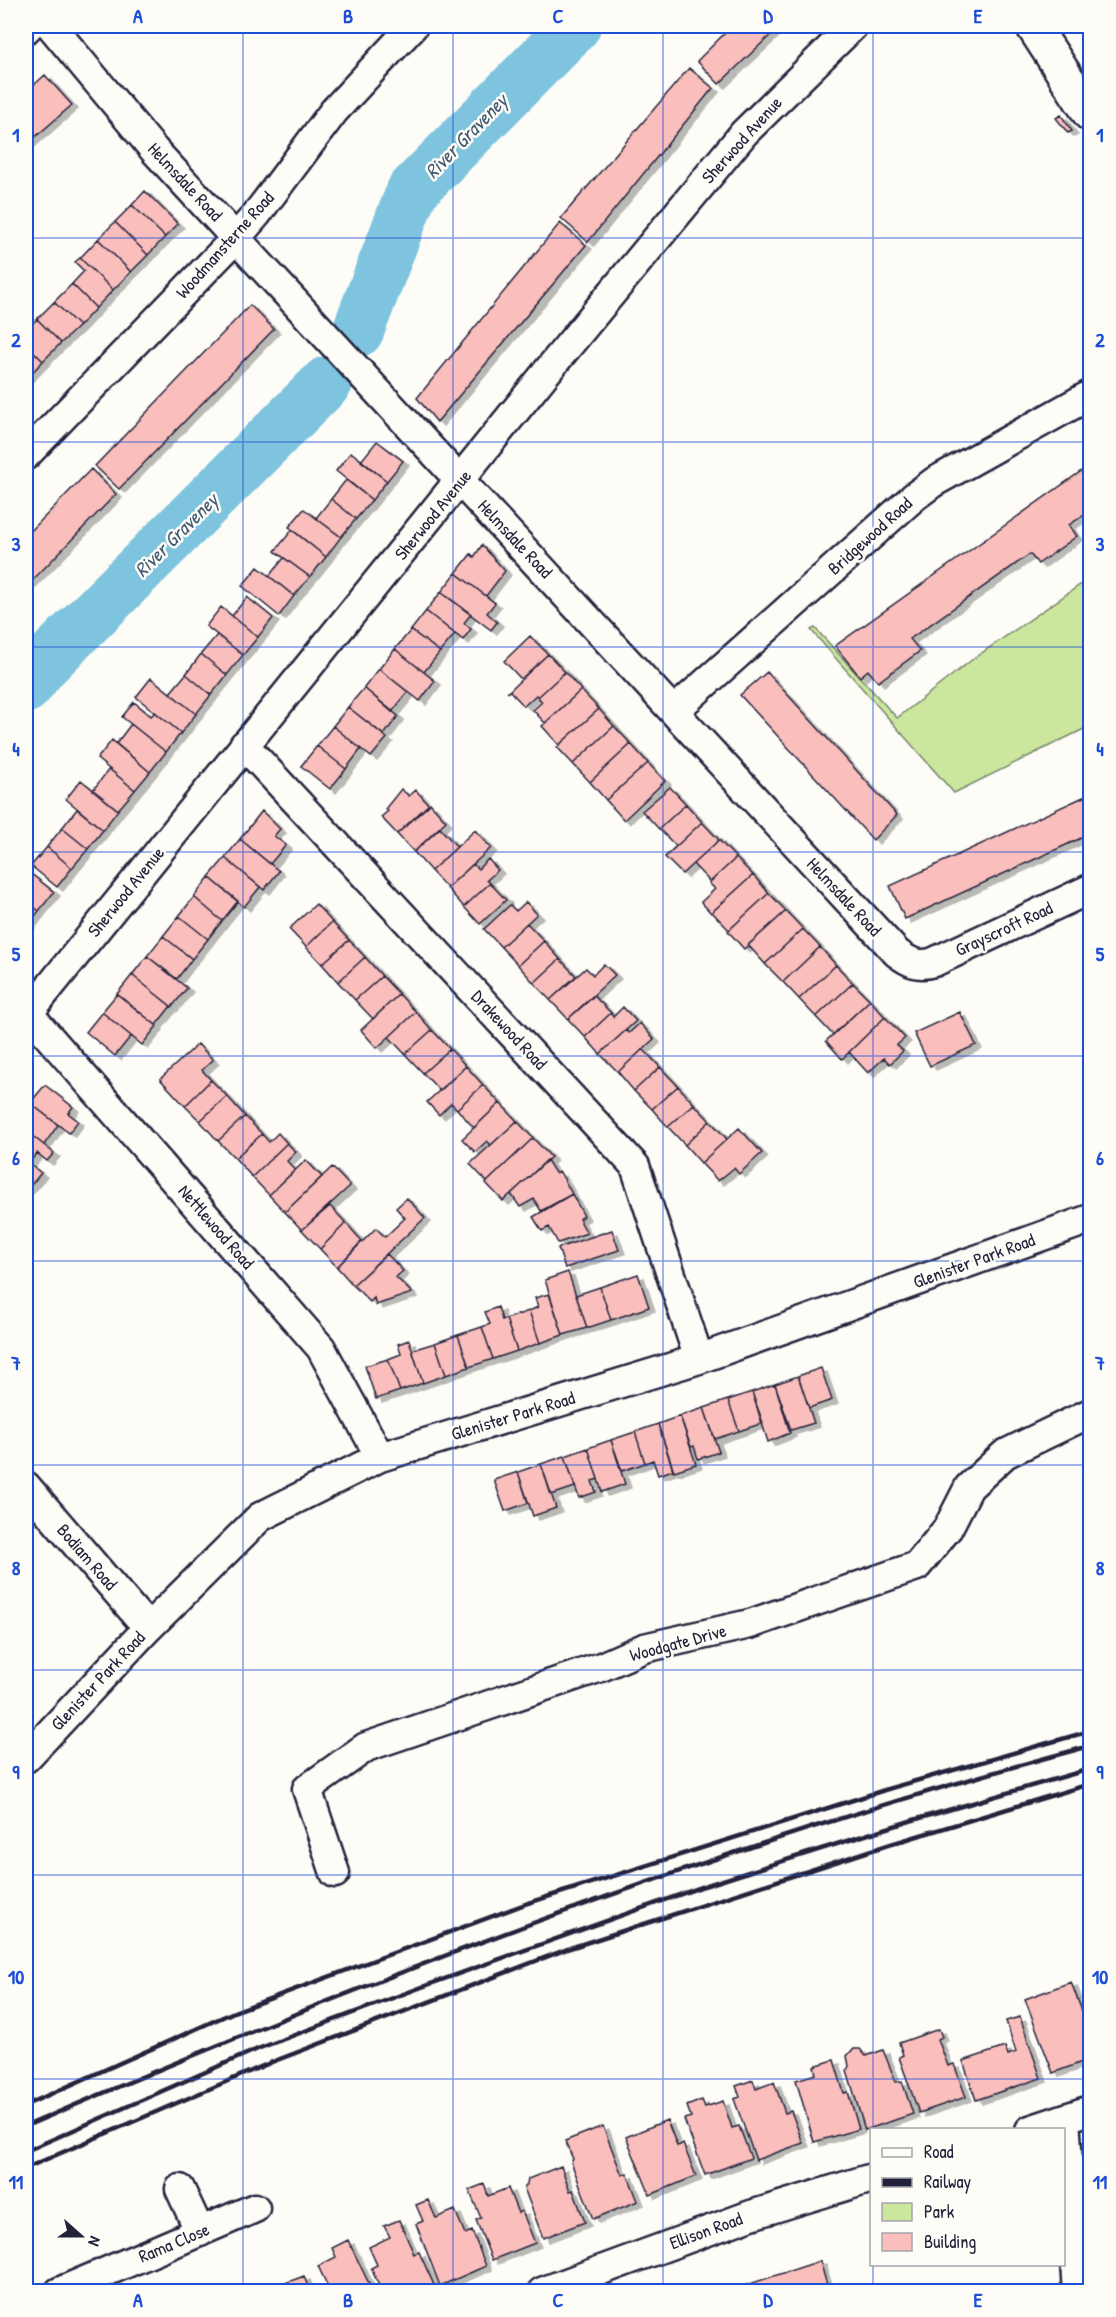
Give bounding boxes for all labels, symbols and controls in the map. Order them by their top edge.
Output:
text: A [133,2,143,29]
text: B [343,2,353,29]
text: C [553,2,564,29]
text: D [763,2,773,29]
text: E [974,2,983,29]
water label: River Graveney [418,85,515,185]
street label: Sherwood Avenue [696,91,788,189]
text: 1 [12,121,20,148]
text: 1 [1096,121,1104,148]
street label: Helmsdale Road [142,137,228,226]
street label: Woodmansterne Road [170,186,279,304]
text: 2 [11,326,21,353]
text: 2 [1095,326,1105,353]
street label: Sherwood Avenue [388,464,477,565]
water label: River Graveney [128,485,226,583]
street label: Bridgewood Road [822,491,917,580]
street label: Helmsdale Road [472,494,558,583]
text: 3 [12,530,21,557]
text: 3 [1096,530,1105,557]
text: 4 [12,735,20,762]
text: 4 [1096,735,1104,762]
street label: Sherwood Avenue [81,841,170,942]
street label: Helmsdale Road [801,852,887,941]
street label: Grayscroft Road [951,895,1056,962]
text: 5 [12,940,21,967]
text: 5 [1096,940,1105,967]
street label: Drakewood Road [466,984,553,1075]
text: 6 [12,1144,20,1171]
text: 6 [1096,1144,1104,1171]
street label: Nettlewood Road [173,1179,260,1274]
street label: Glenister Park Road [909,1227,1038,1294]
text: 7 [10,1349,21,1376]
text: 7 [1094,1349,1105,1376]
street label: Glenister Park Road [448,1385,578,1446]
street label: Bodiam Road [52,1518,123,1595]
text: 8 [12,1554,21,1581]
text: 8 [1096,1554,1105,1581]
street label: Woodgate Drive [627,1618,729,1667]
street label: Glenister Park Road [45,1625,150,1736]
text: 9 [12,1758,20,1785]
text: 9 [1096,1758,1104,1785]
text: 10 [8,1963,24,1990]
text: 10 [1092,1963,1108,1990]
legend [870,2128,1065,2266]
text: Road [924,2139,954,2164]
text: 11 [9,2168,23,2195]
text: 11 [1093,2168,1107,2195]
text: Railway [924,2169,971,2194]
text: Park [924,2199,955,2224]
north arrow [51,2206,111,2266]
street label: Ellison Road [666,2206,746,2255]
street label: Rama Close [135,2216,213,2269]
text: Building [924,2229,976,2254]
text: N [83,2233,107,2250]
text: A [133,2286,143,2313]
text: B [343,2286,353,2313]
text: C [553,2286,564,2313]
text: D [763,2286,773,2313]
text: E [974,2286,983,2313]

